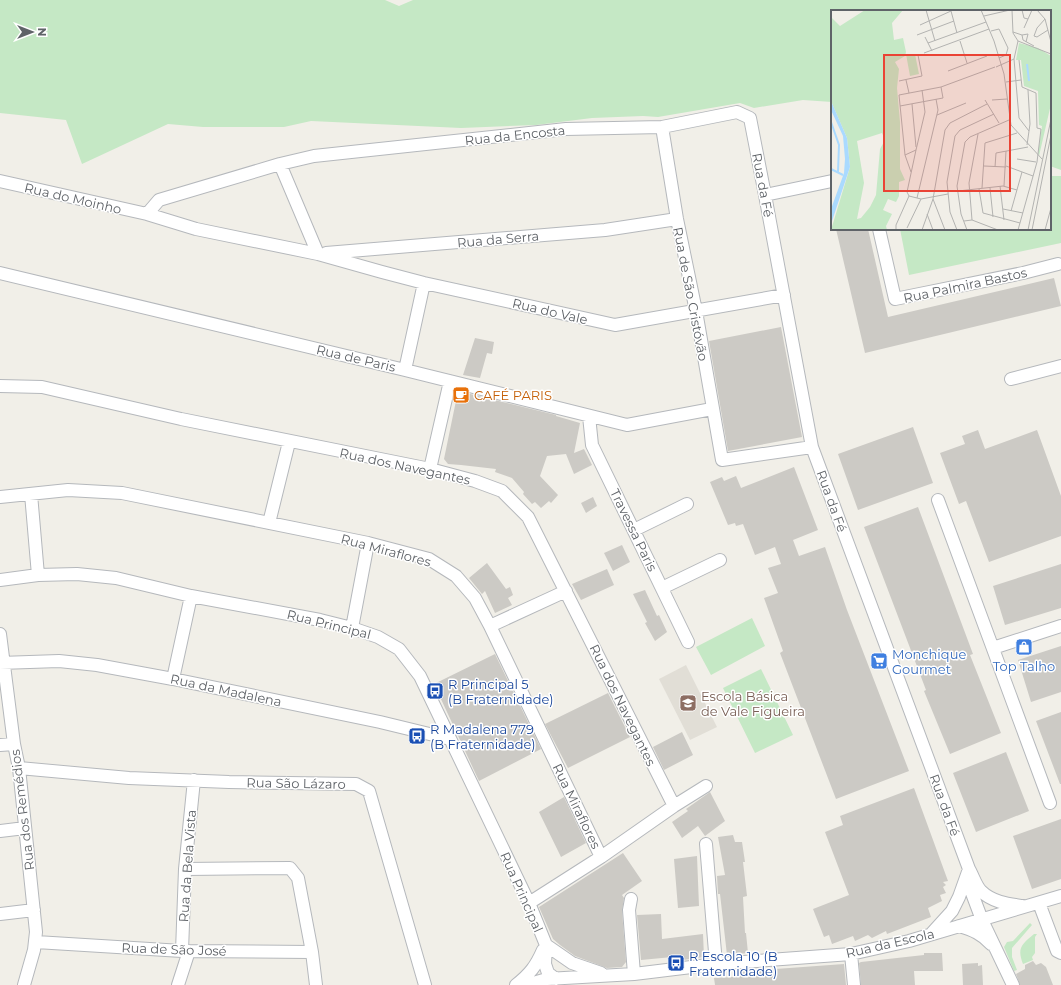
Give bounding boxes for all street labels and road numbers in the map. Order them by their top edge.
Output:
street label: Rua da Encosta [464,122,566,148]
street label: Rua da Fé [749,152,777,219]
street label: Rua do Moinho [23,179,123,217]
street label: Rua de São Cristóvão [670,226,712,362]
street label: Rua da Serra [456,227,540,251]
street label: Rua Palmira Bastos [902,264,1028,306]
street label: Rua do Vale [511,295,589,327]
street label: Rua de Paris [315,341,397,375]
street label: Rua dos Navegantes [338,444,472,488]
street label: Rua da Fé [813,468,851,534]
street label: Travessa Paris [607,486,661,574]
street label: Rua Miraflores [339,530,433,570]
street label: Rua Principal [285,606,373,642]
street label: Rua dos Navegantes [587,642,659,768]
street label: Rua da Madalena [169,670,283,710]
street label: Rua dos Remédios [7,749,37,871]
street label: Rua Miraflores [549,761,605,851]
street label: Rua da Fé [926,772,964,838]
street label: Rua São Lázaro [246,774,346,792]
street label: Rua da Bela Vista [175,809,199,923]
street label: Rua Principal [497,849,547,935]
street label: Rua da Escola [844,925,936,961]
street label: Rua de São José [121,939,227,959]

